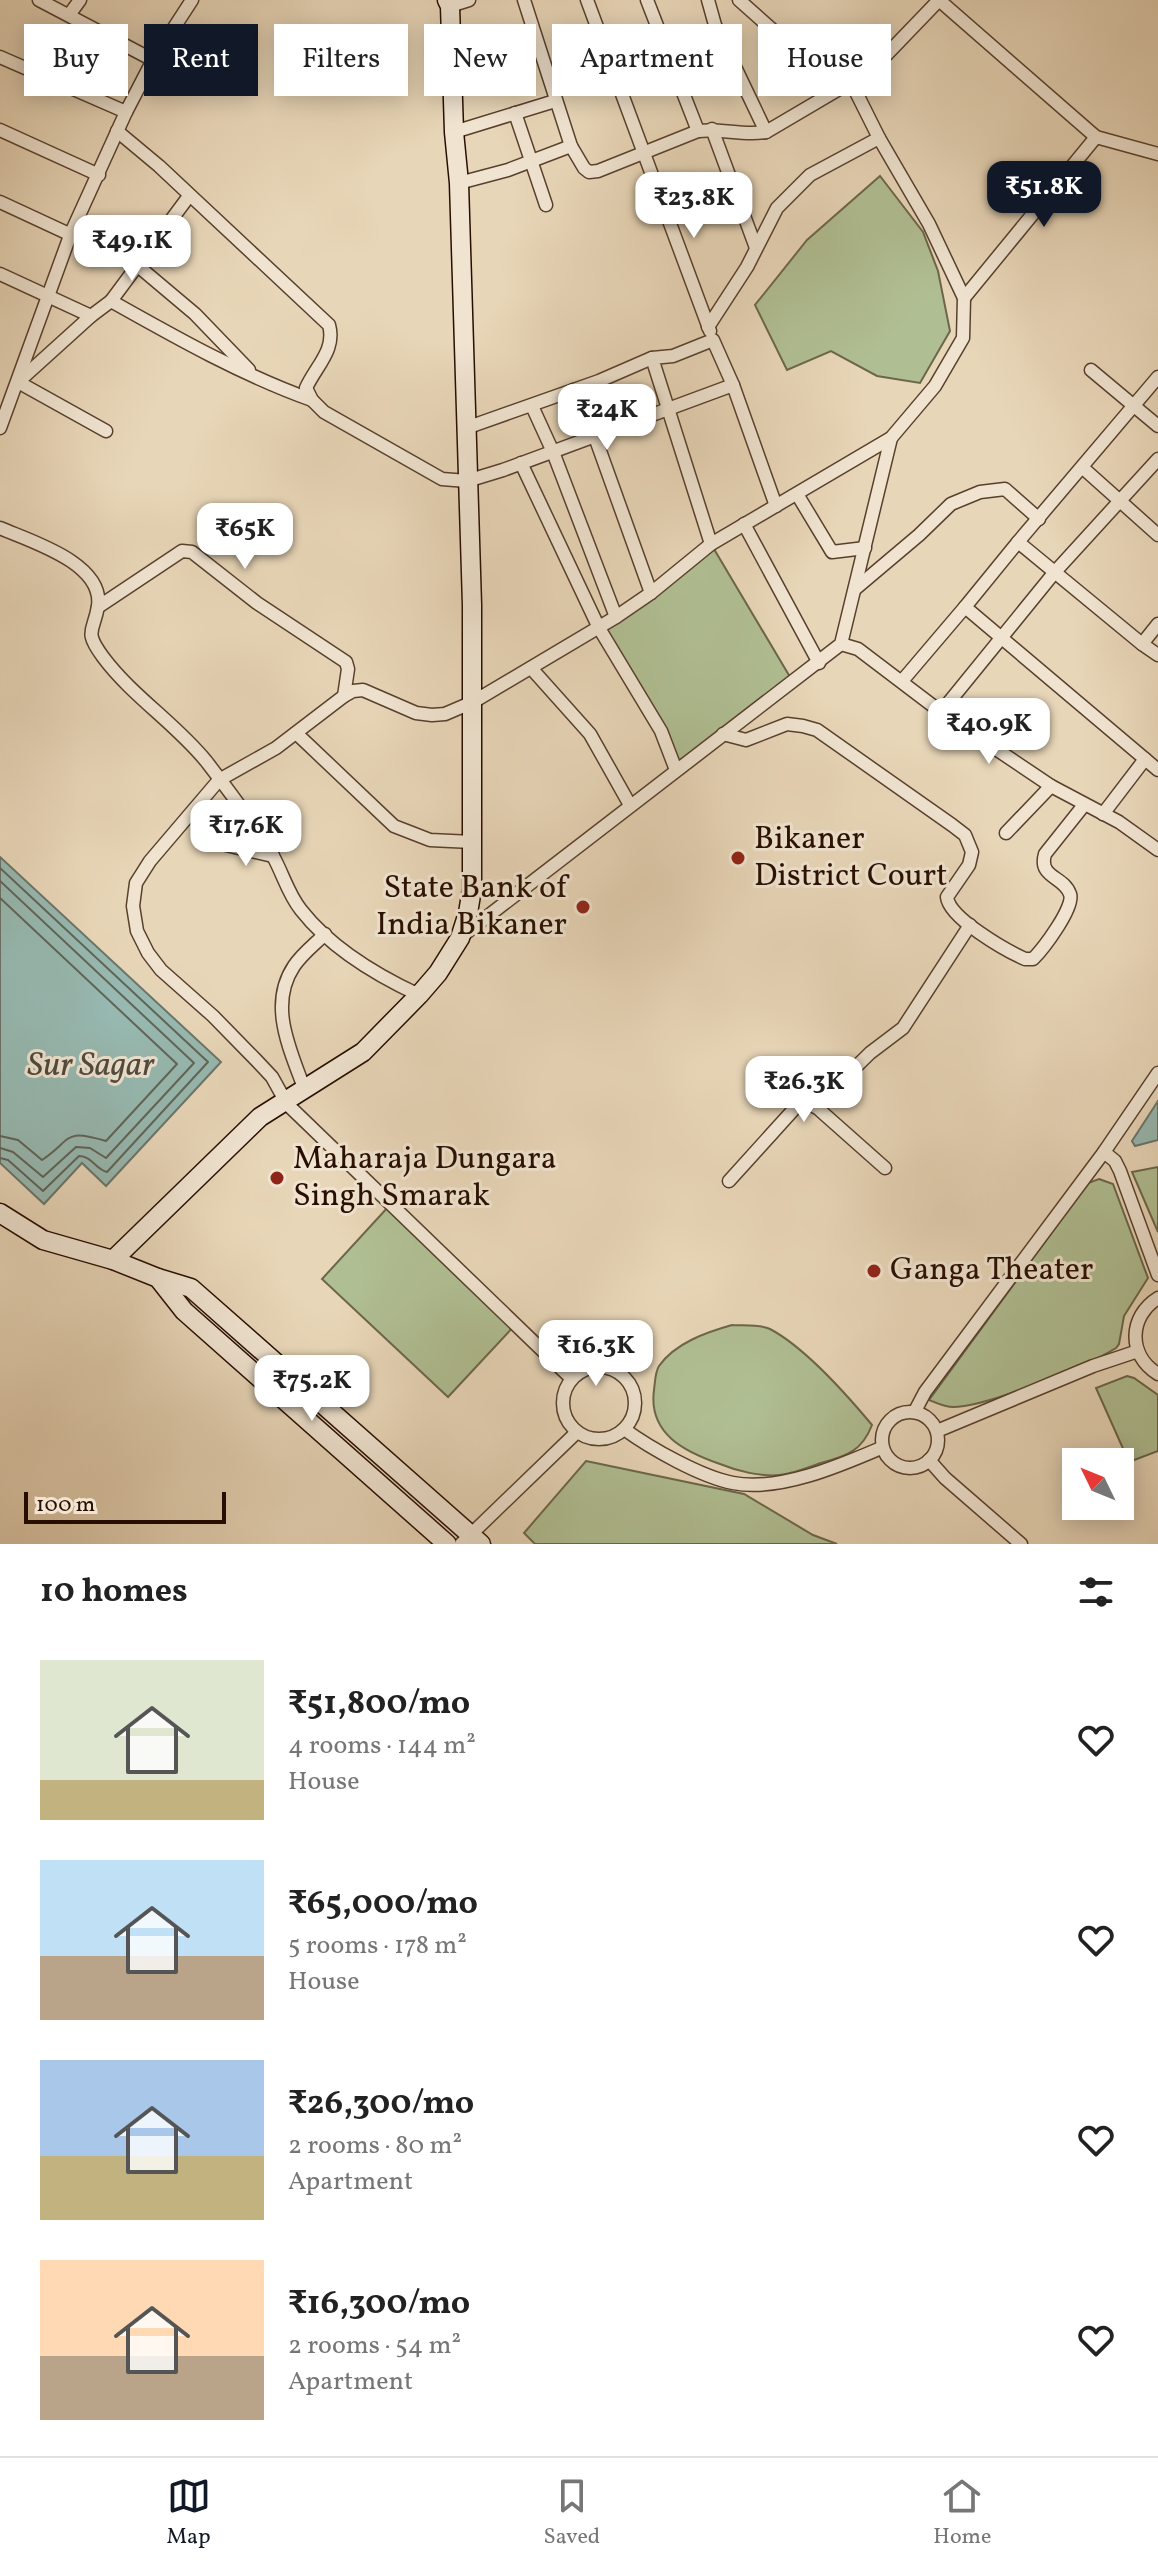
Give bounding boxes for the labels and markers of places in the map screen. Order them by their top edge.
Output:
pin: ₹51.8K [979,161,1109,229]
pin: ₹23.8K [629,172,759,240]
pin: ₹49.1K [67,215,197,283]
pin: ₹24K [560,384,654,452]
pin: ₹65K [198,503,292,571]
pin: ₹40.9K [924,698,1054,766]
pin: ₹17.6K [181,800,311,868]
place label: Bikaner District Court [754,818,948,899]
marker: Bikaner District Court [729,849,747,867]
place label: State Bank of India Bikaner [376,867,570,948]
marker: State Bank of India Bikaner [574,898,592,916]
pin: ₹26.3K [739,1056,869,1124]
place label: Maharaja Dungara Singh Smarak [293,1138,557,1219]
marker: Maharaja Dungara Singh Smarak [268,1169,286,1187]
place label: Ganga Theater [890,1249,1093,1293]
marker: Ganga Theater [865,1262,883,1280]
pin: ₹16.3K [531,1320,661,1388]
pin: ₹75.2K [247,1355,377,1423]

